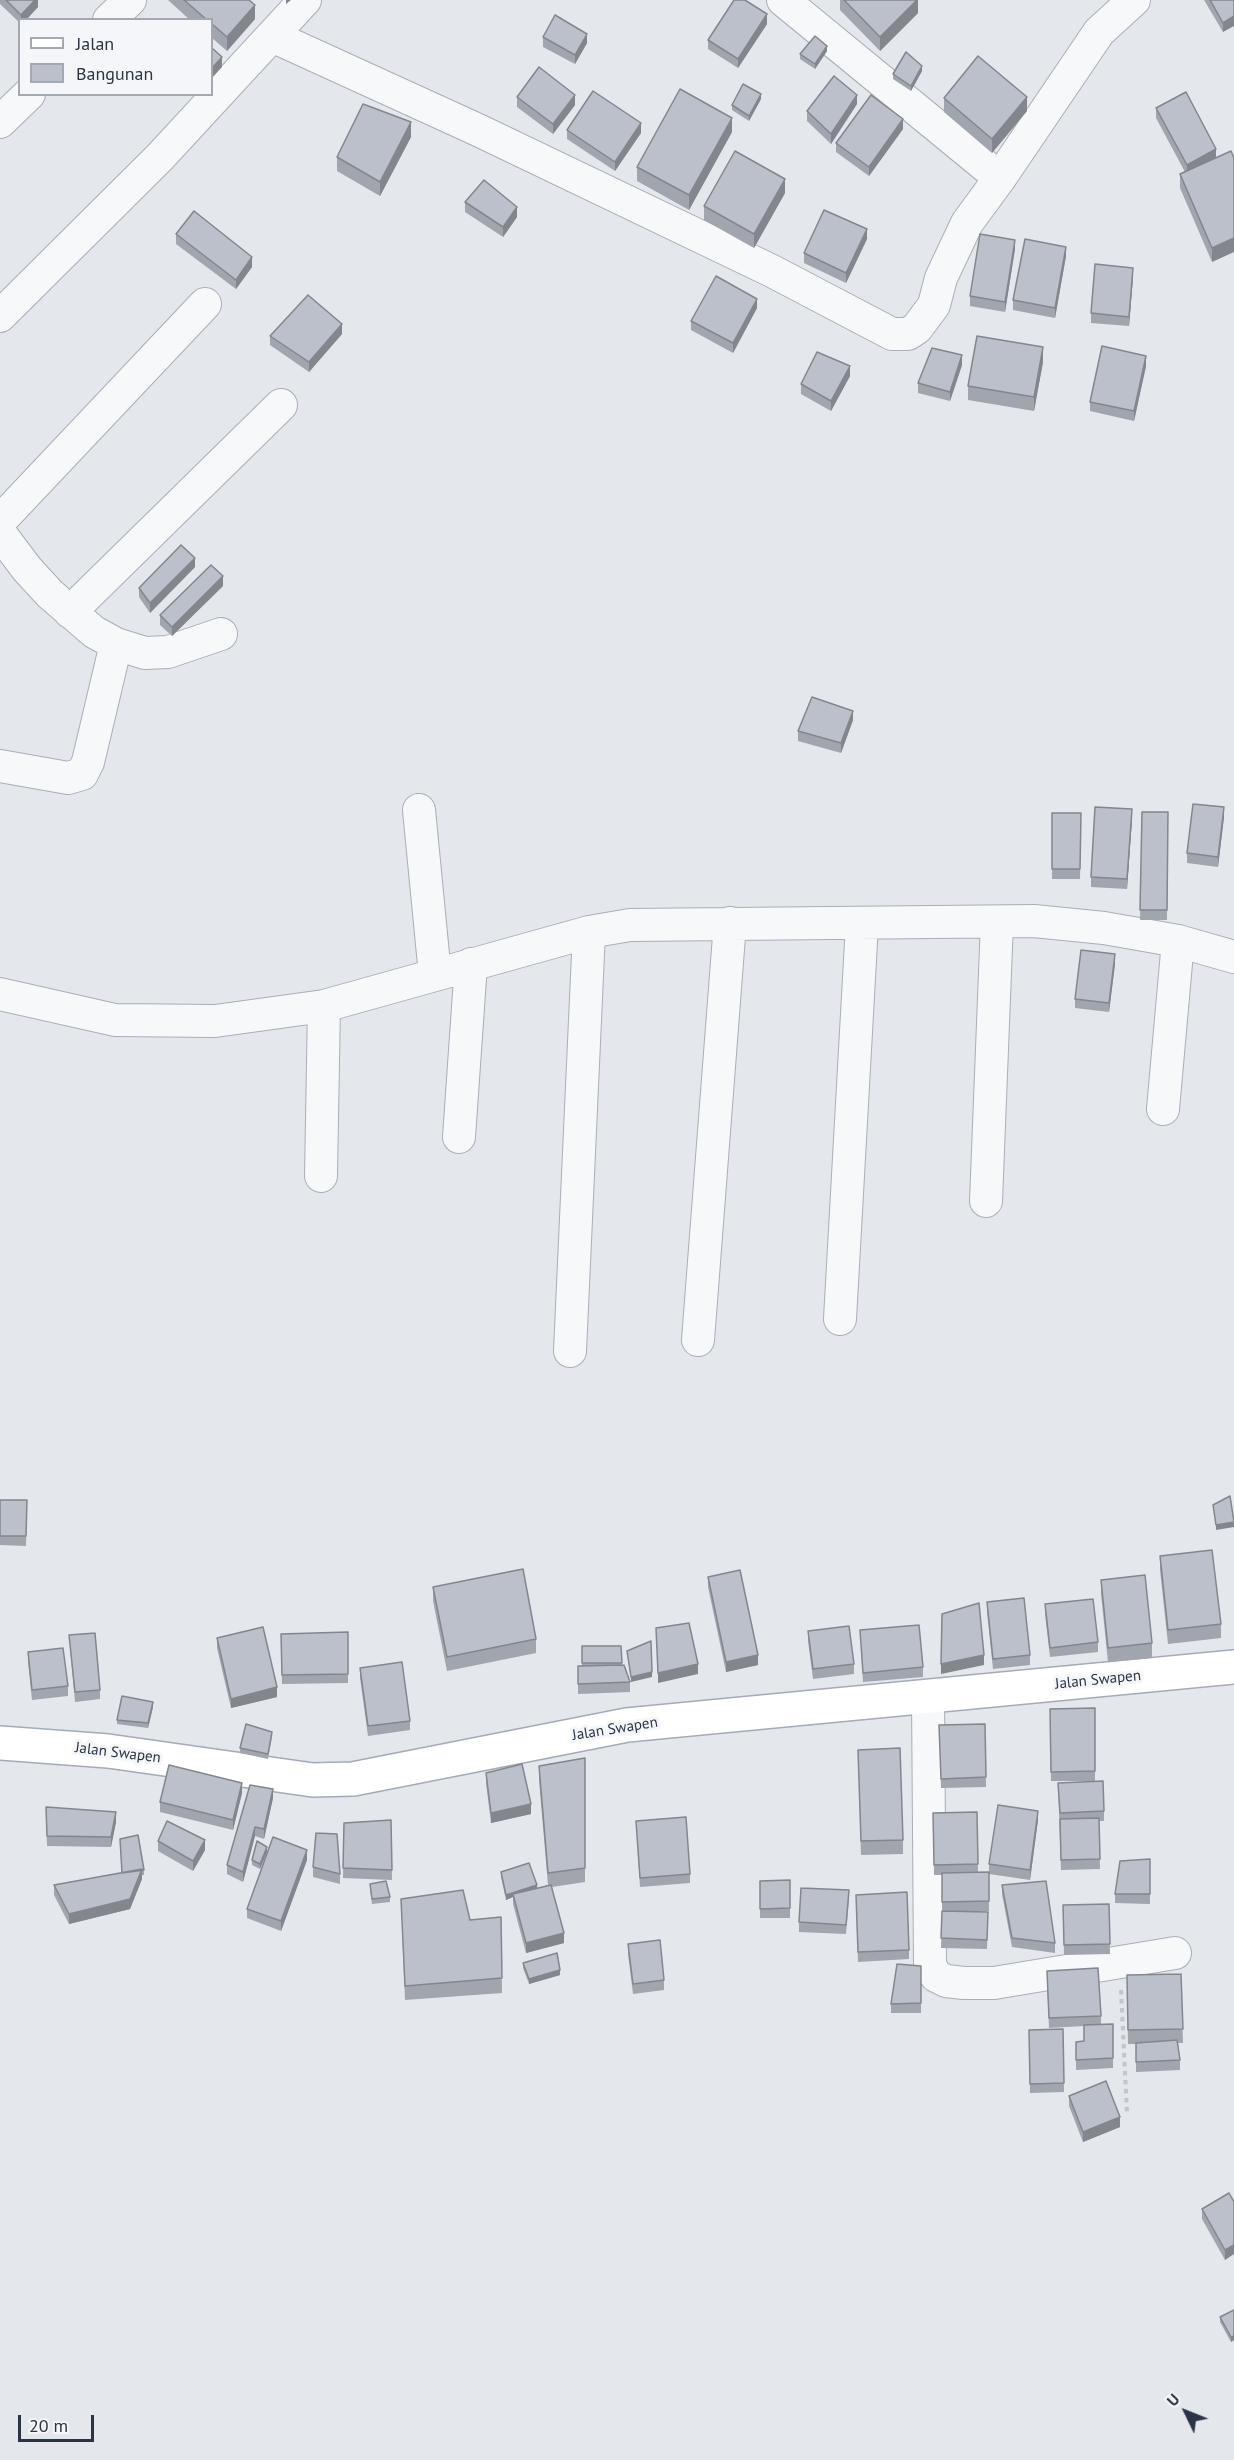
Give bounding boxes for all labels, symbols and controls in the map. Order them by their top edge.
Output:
legend [18,18,213,96]
text: Jalan [76,32,114,55]
text: Bangunan [76,62,153,85]
street label: Jalan Swapen [1054,1667,1142,1693]
street label: Jalan Swapen [571,1713,659,1745]
street label: Jalan Swapen [74,1739,162,1767]
north arrow [1156,2382,1216,2442]
text: U [1162,2389,1184,2410]
scale bar [21,2403,98,2441]
text: 20 m [29,2414,68,2437]

